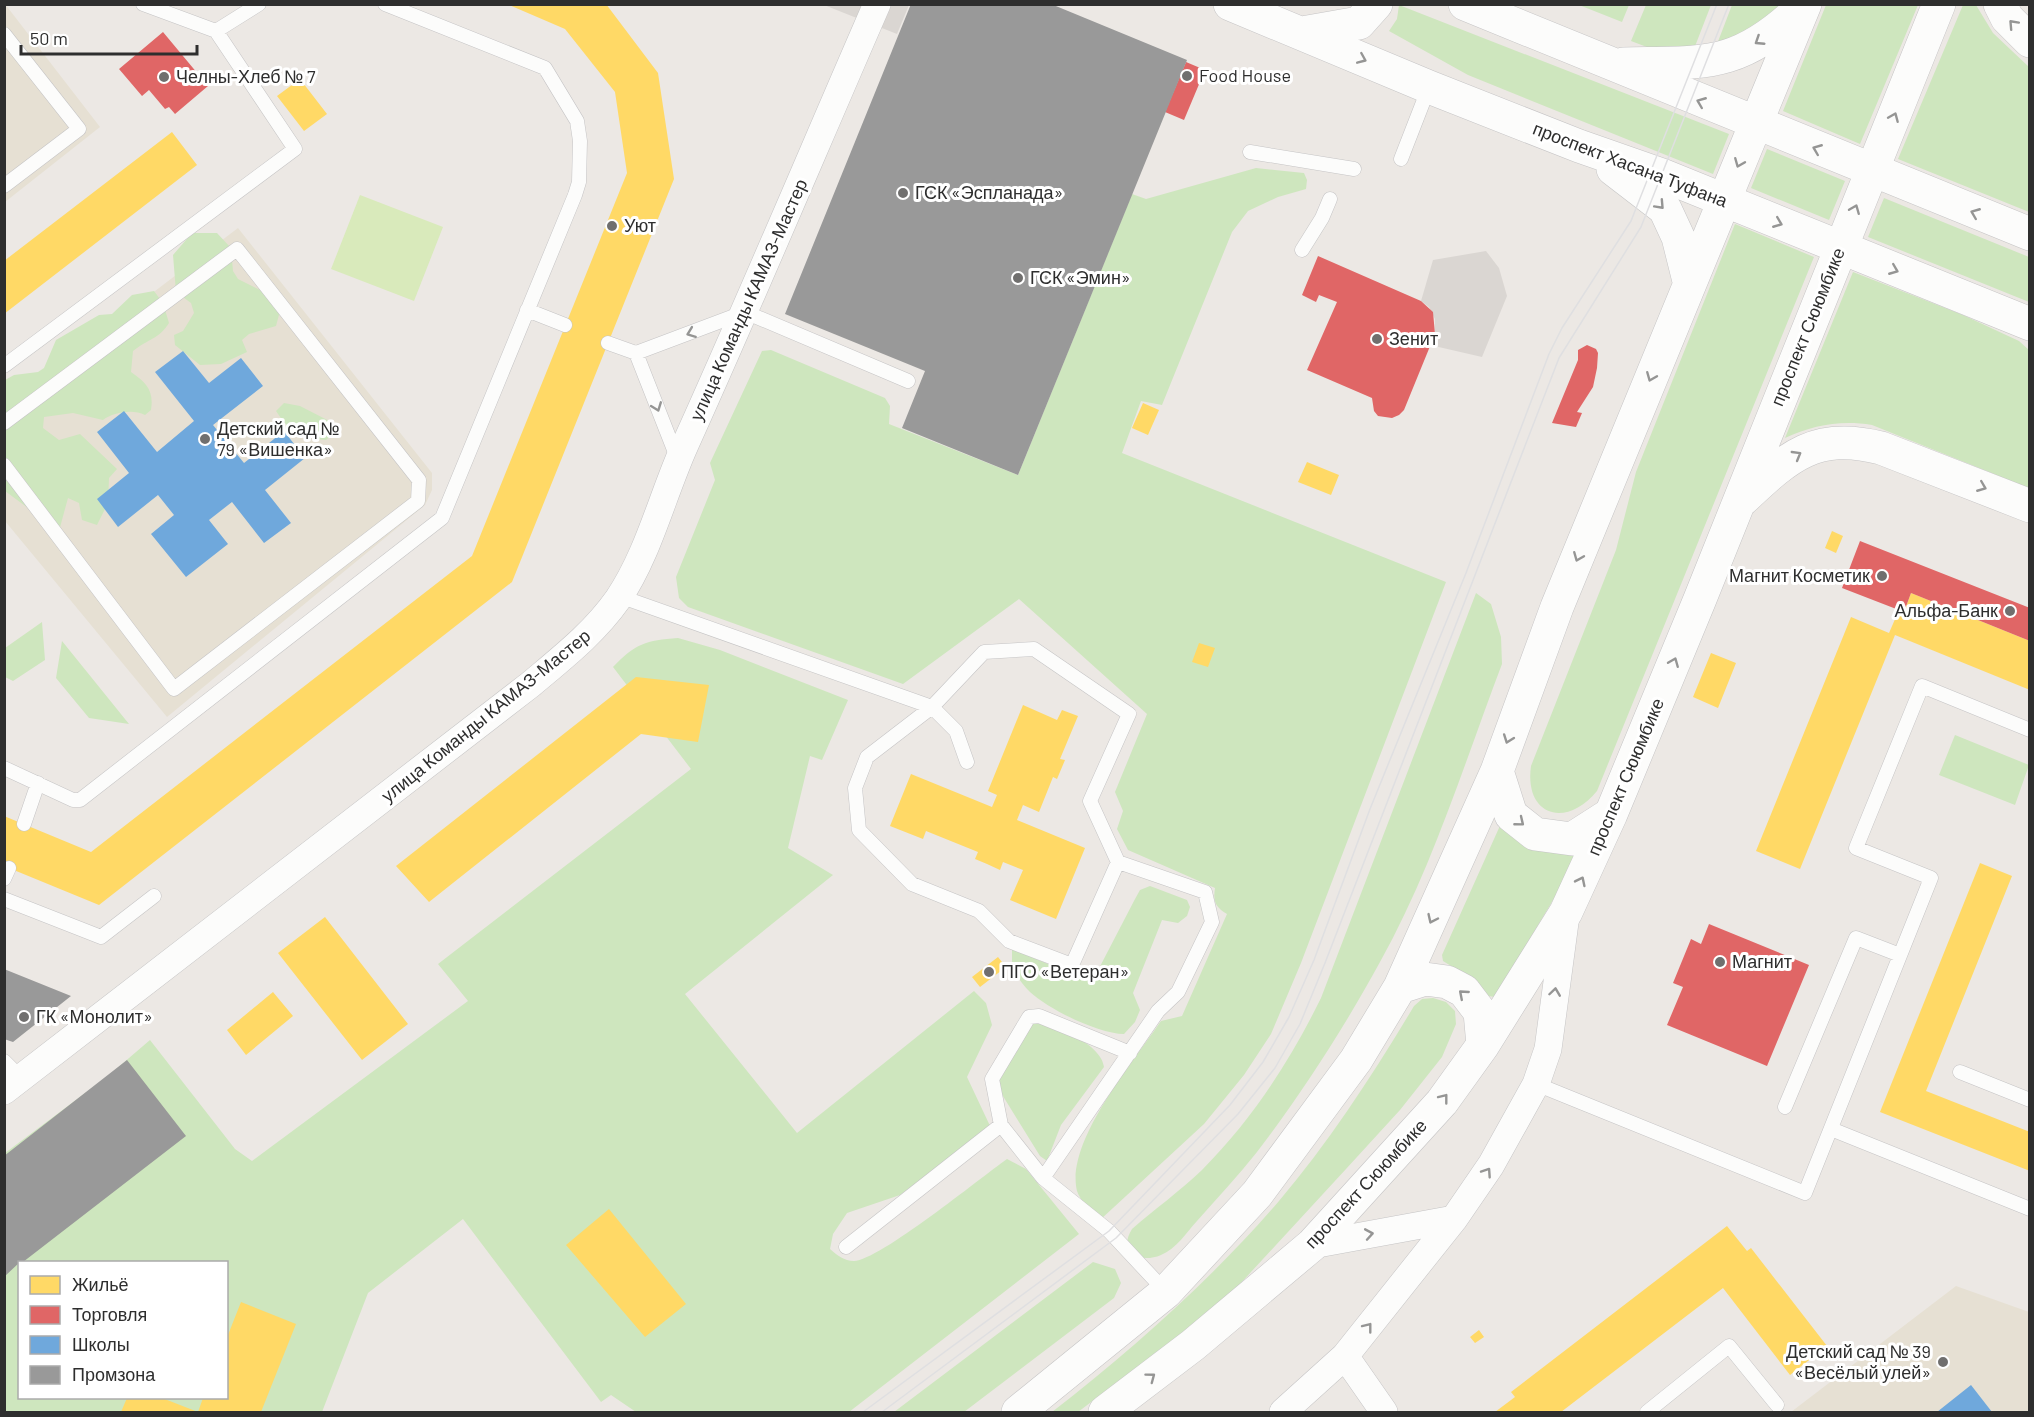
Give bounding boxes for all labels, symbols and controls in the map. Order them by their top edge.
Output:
scale bar [21,18,196,56]
one-way arrow [2009,20,2020,31]
text: 50 m [30,27,68,49]
one-way arrow [1755,34,1765,46]
one-way arrow [1356,52,1367,64]
place label: Food House [1199,64,1291,86]
place label: Челны-Хлеб № 7 [176,65,316,87]
marker: Food House [1180,69,1194,83]
marker: Челны-Хлеб № 7 [157,70,171,84]
one-way arrow [1696,97,1707,109]
one-way arrow [1887,112,1899,123]
street label: проспект Хасана Туфана [1530,117,1732,212]
one-way arrow [1812,144,1823,156]
one-way arrow [1734,157,1747,167]
street label: улица Команды КАМАЗ-Мастер [685,175,812,424]
place label: ГСК «Эспланада» [915,181,1063,203]
marker: ГСК «Эспланада» [896,186,910,200]
one-way arrow [1653,199,1664,209]
one-way arrow [1848,204,1860,215]
one-way arrow [1970,208,1981,220]
place label: Уют [624,214,656,236]
one-way arrow [1772,216,1783,228]
marker: Уют [605,219,619,233]
street label: проспект Сююмбике [1765,244,1849,409]
one-way arrow [1887,263,1898,275]
place label: ГСК «Эмин» [1030,266,1131,288]
marker: ГСК «Эмин» [1011,271,1025,285]
one-way arrow [686,325,697,338]
place label: Зенит [1389,327,1438,349]
marker: Зенит [1370,332,1384,346]
one-way arrow [1646,371,1659,381]
one-way arrow [650,400,662,411]
place label: Детский сад № 79 «Вишенка» [217,417,340,460]
marker: Детский сад № 79 «Вишенка» [198,432,212,446]
one-way arrow [1791,450,1801,462]
one-way arrow [1975,480,1986,492]
one-way arrow [1573,551,1585,562]
place label: Магнит Косметик [1729,564,1870,586]
marker: Магнит Косметик [1875,569,1889,583]
place label: Альфа-Банк [1895,599,1998,621]
marker: Альфа-Банк [2003,604,2017,618]
street label: улица Команды КАМАЗ-Мастер [376,624,594,806]
one-way arrow [1667,658,1679,669]
street label: проспект Сююмбике [1582,695,1668,859]
one-way arrow [1503,733,1516,744]
one-way arrow [1513,815,1524,826]
one-way arrow [1574,876,1586,887]
one-way arrow [1427,912,1439,923]
place label: Магнит [1732,950,1792,972]
marker: Магнит [1713,955,1727,969]
place label: ПГО «Ветеран» [1001,960,1129,982]
marker: ПГО «Ветеран» [982,965,996,979]
one-way arrow [1549,988,1561,997]
one-way arrow [1459,990,1470,1001]
place label: ГК «Монолит» [36,1005,153,1027]
marker: ГК «Монолит» [17,1010,31,1024]
one-way arrow [1436,1094,1447,1105]
street label: проспект Сююмбике [1300,1114,1431,1253]
one-way arrow [1479,1168,1491,1178]
one-way arrow [1364,1228,1374,1241]
legend [18,1261,228,1399]
text: Жильё [72,1273,129,1295]
text: Торговля [72,1303,147,1325]
one-way arrow [1361,1322,1372,1333]
text: Школы [72,1333,130,1355]
place label: Детский сад № 39 «Весёлый улей» [1786,1340,1931,1383]
marker: Детский сад № 39 «Весёлый улей» [1936,1355,1950,1369]
text: Промзона [72,1363,156,1385]
one-way arrow [1145,1373,1156,1384]

